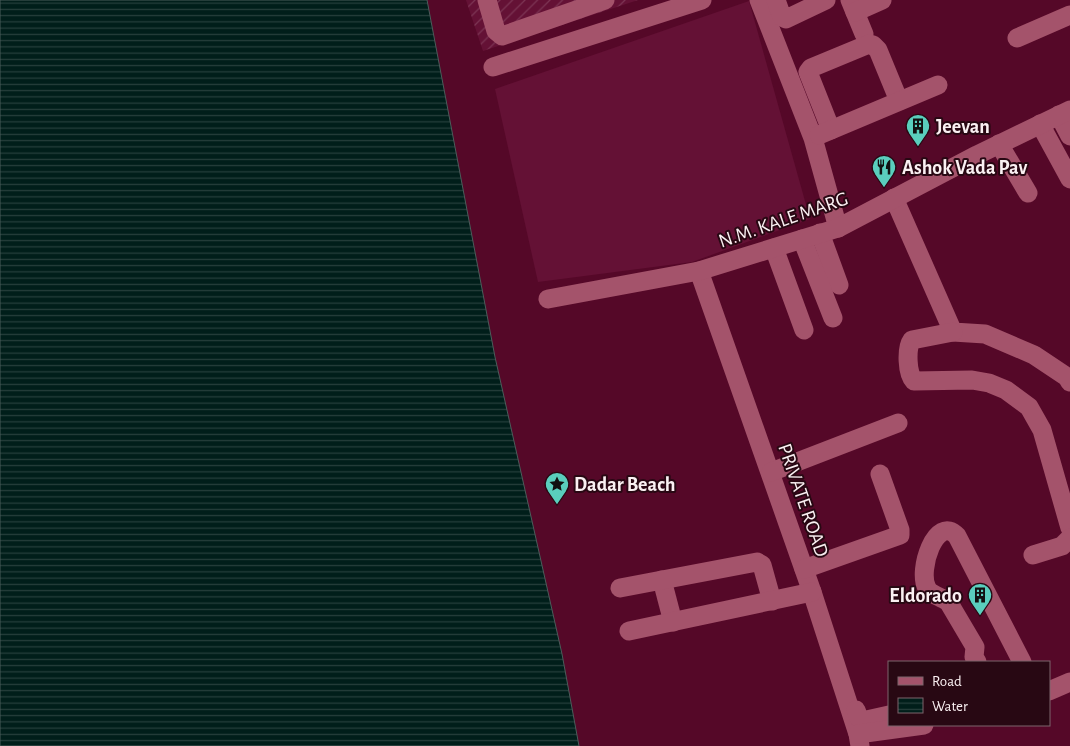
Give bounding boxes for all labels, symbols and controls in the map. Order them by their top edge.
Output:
building icon: Jeevan [905,113,931,147]
place label: Jeevan [936,117,990,137]
restaurant icon: Ashok Vada Pav [871,154,897,188]
place label: Ashok Vada Pav [902,158,1028,178]
street label: N.M. KALE MARG [716,188,851,251]
street label: PRIVATE ROAD [774,441,832,560]
place icon: Dadar Beach [544,471,570,505]
place label: Dadar Beach [574,475,675,495]
building icon: Eldorado [967,582,993,616]
place label: Eldorado [889,586,962,606]
legend [888,661,1050,726]
text: Road [932,674,962,689]
text: Water [932,699,968,714]

